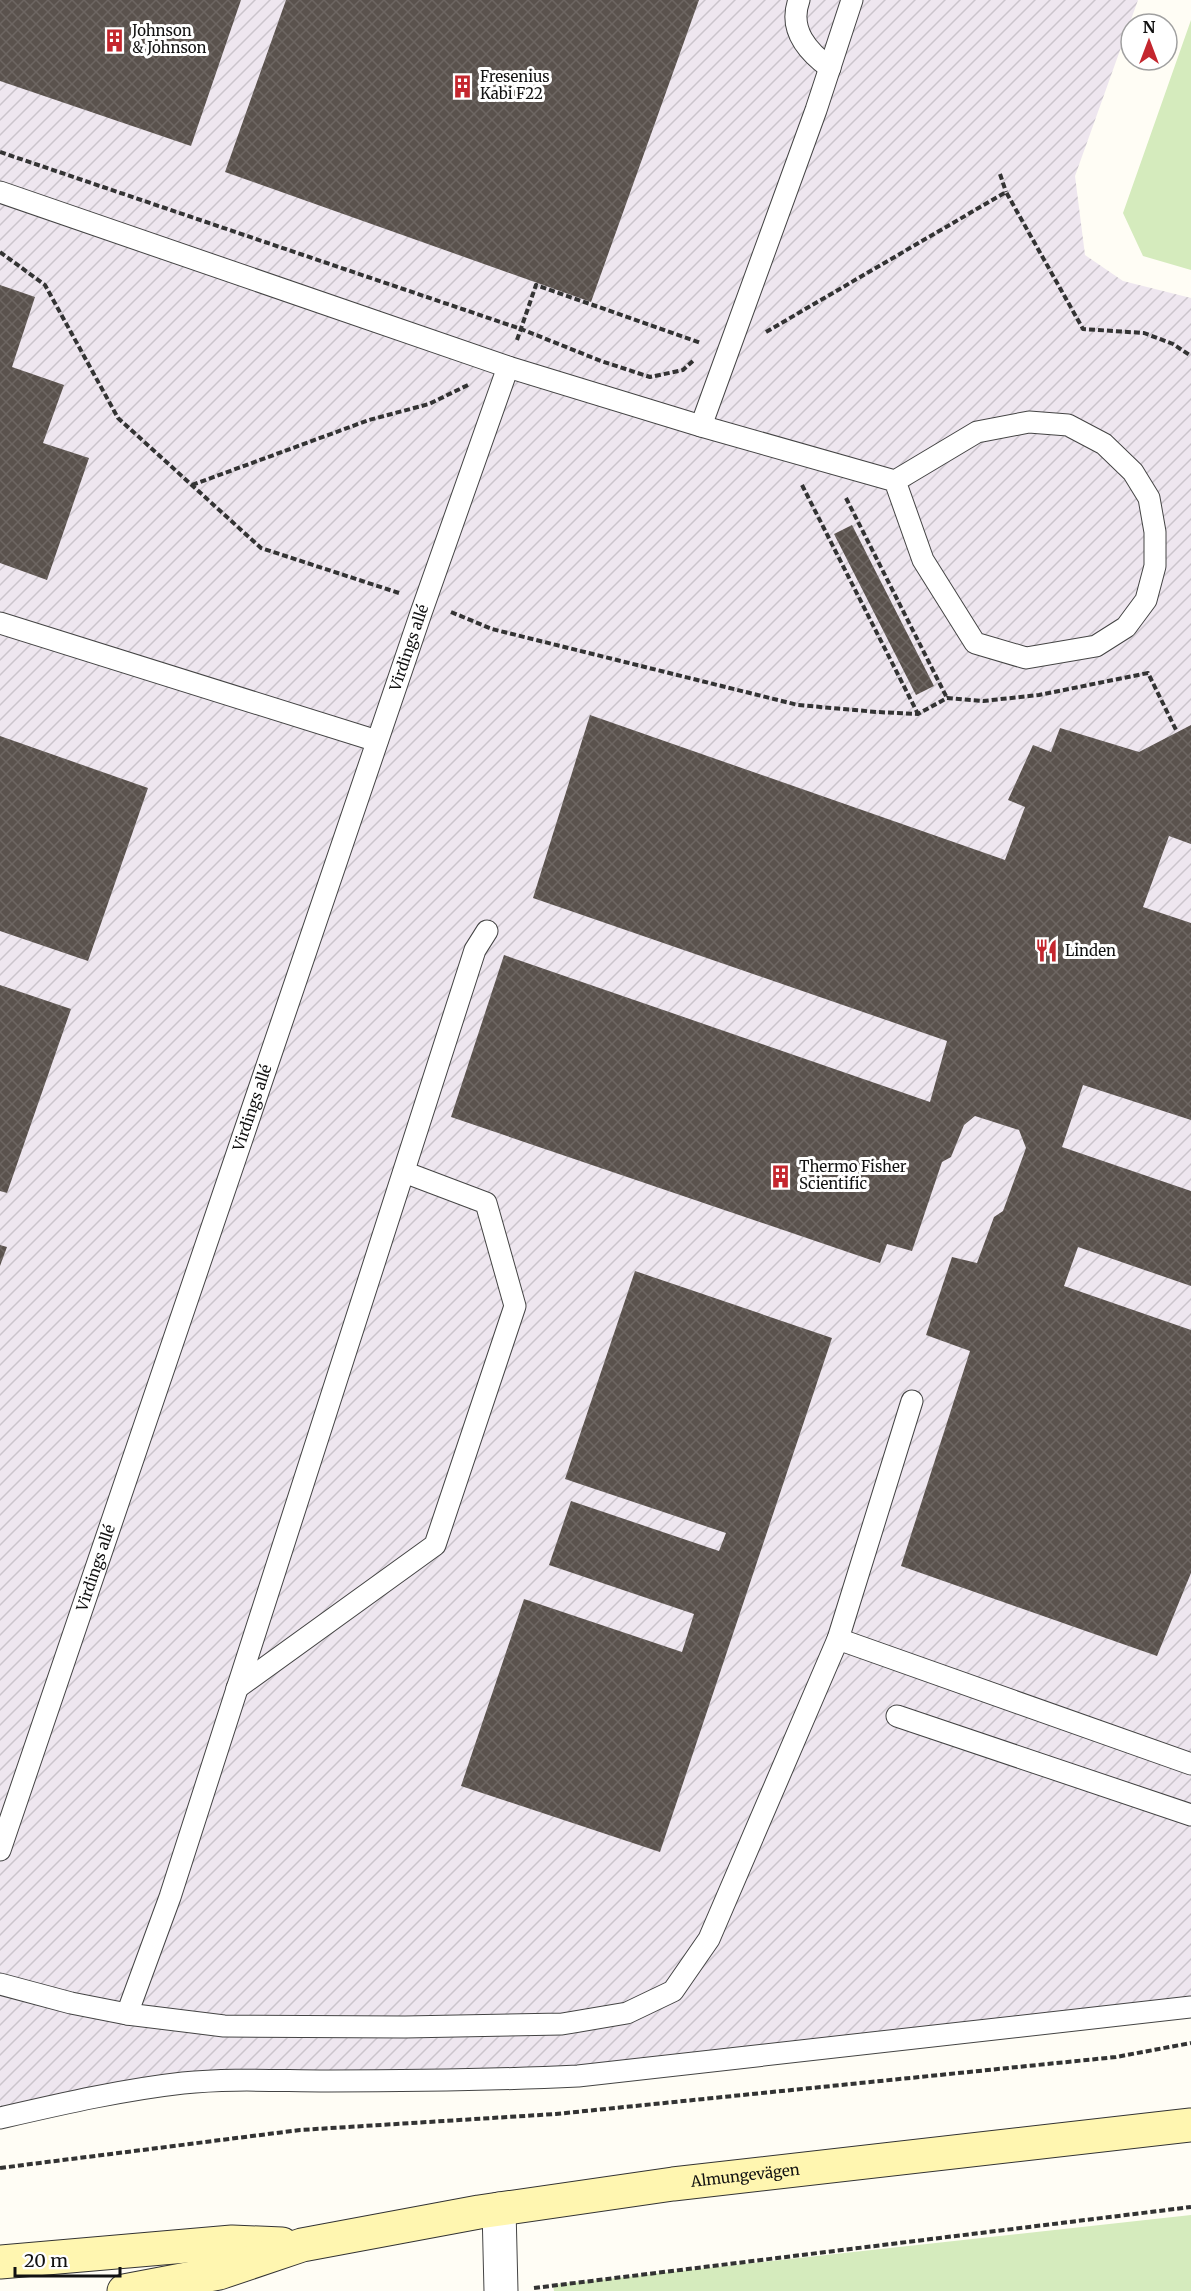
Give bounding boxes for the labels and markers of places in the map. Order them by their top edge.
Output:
place label: Johnson & Johnson [131,21,207,57]
building icon: Johnson & Johnson [101,27,127,53]
place label: Fresenius Kabi F22 [480,67,550,103]
building icon: Fresenius Kabi F22 [449,73,475,99]
restaurant icon: Linden [1034,938,1060,964]
place label: Linden [1065,941,1116,960]
place label: Thermo Fisher Scientific [799,1157,907,1193]
building icon: Thermo Fisher Scientific [768,1163,794,1189]

